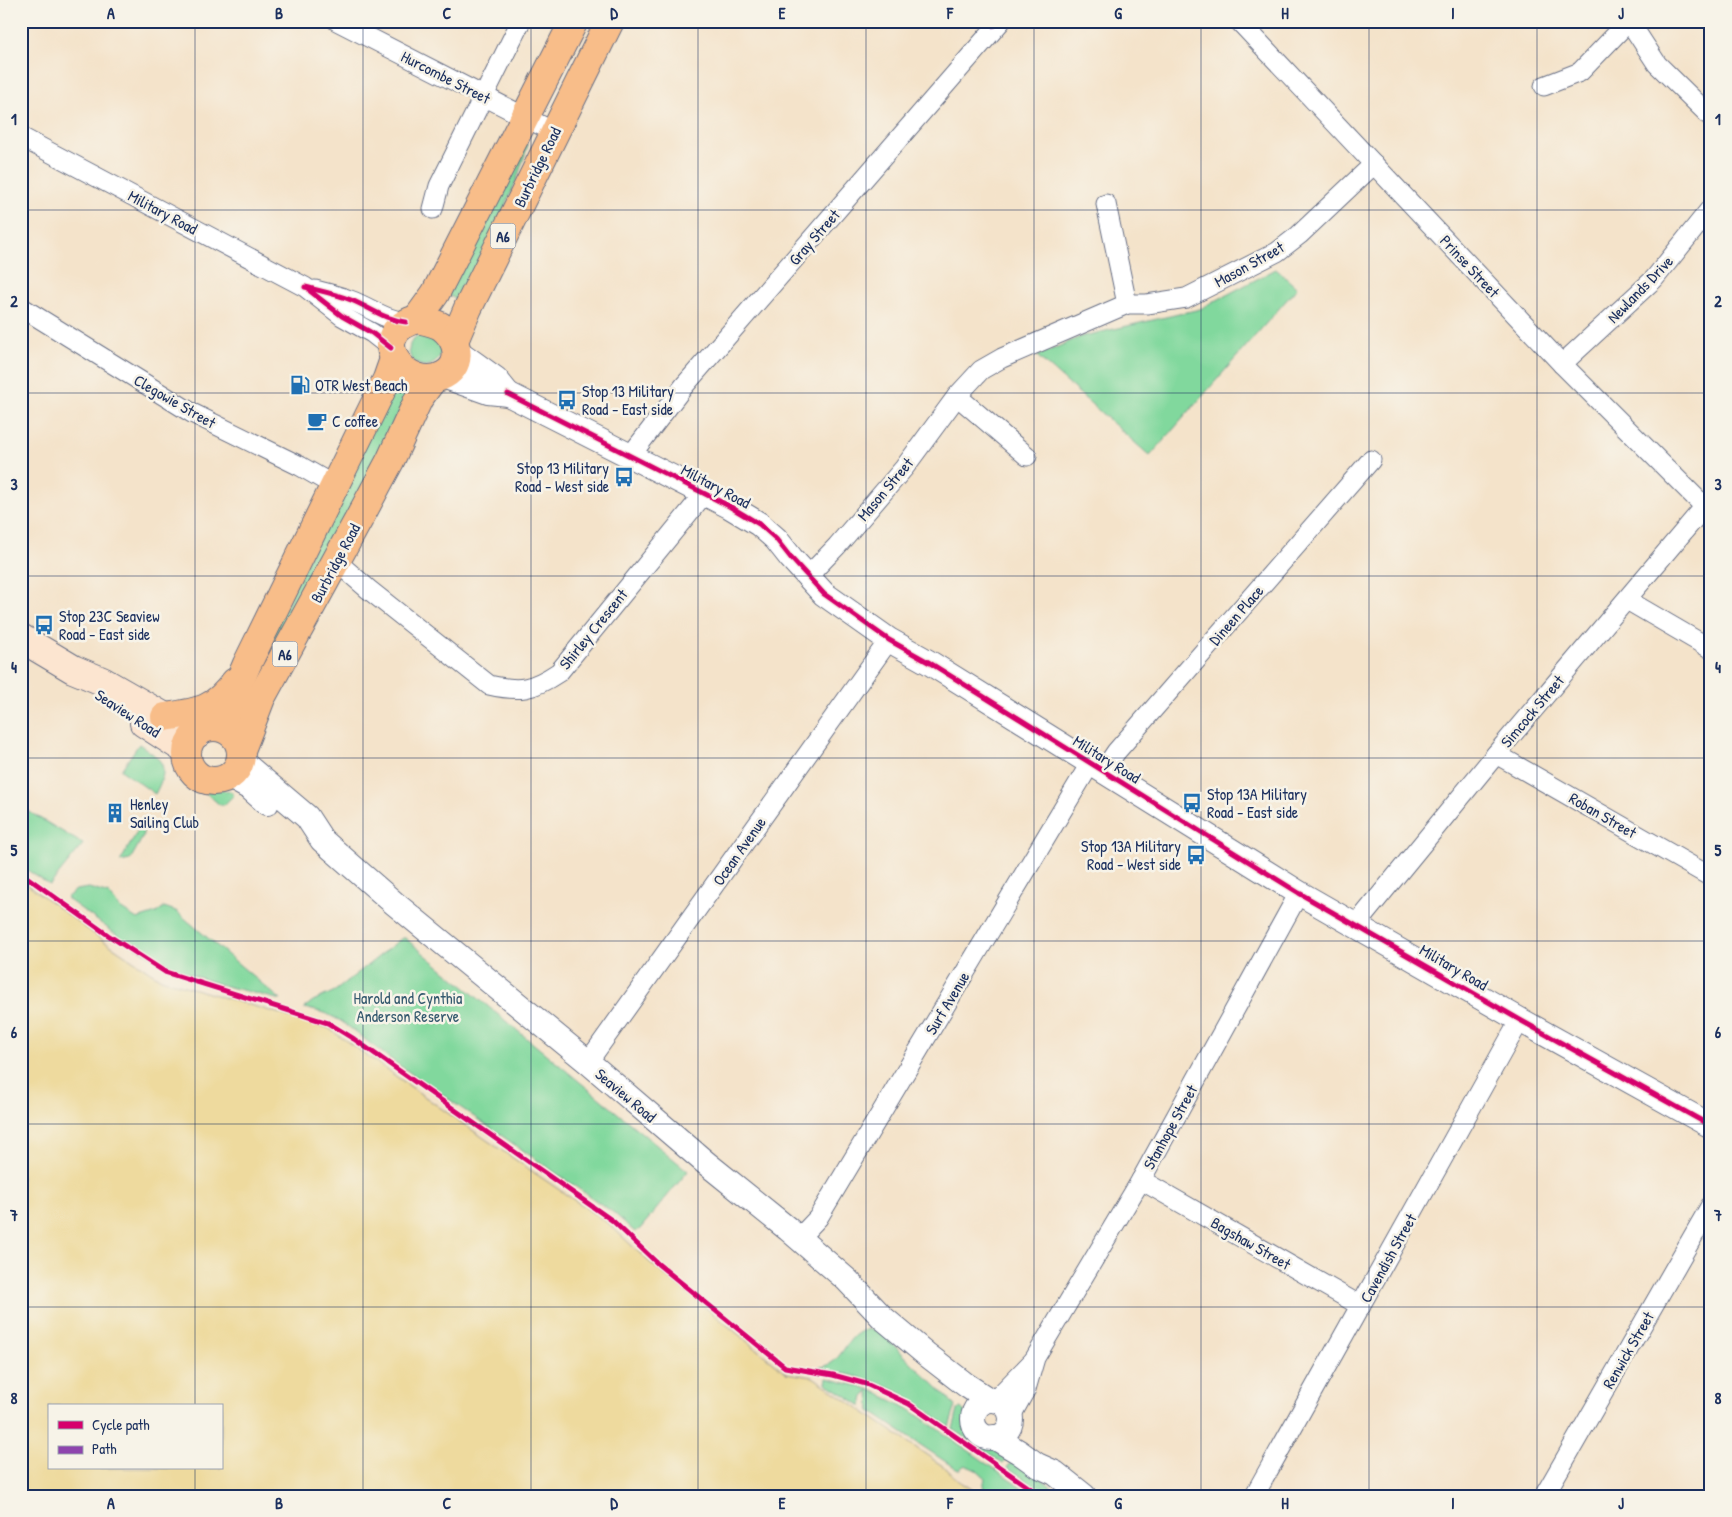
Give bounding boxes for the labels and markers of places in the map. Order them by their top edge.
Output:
fuel station icon: OTR West Beach [289,374,311,396]
place label: OTR West Beach [315,374,408,396]
place label: Stop 13 Military Road - East side [582,380,674,420]
bus stop icon: Stop 13 Military Road - East side [556,389,578,411]
cafe icon: C coffee [306,410,328,432]
place label: C coffee [332,410,379,432]
place label: Stop 13 Military Road - West side [515,457,610,497]
bus stop icon: Stop 13 Military Road - West side [613,466,635,488]
place label: Stop 23C Seaview Road - East side [59,605,160,645]
bus stop icon: Stop 23C Seaview Road - East side [33,614,55,636]
place label: Stop 13A Military Road - East side [1207,783,1307,823]
bus stop icon: Stop 13A Military Road - East side [1181,792,1203,814]
place label: Henley Sailing Club [130,793,199,833]
building icon: Henley Sailing Club [104,802,126,824]
place label: Stop 13A Military Road - West side [1081,835,1182,875]
bus stop icon: Stop 13A Military Road - West side [1185,844,1207,866]

